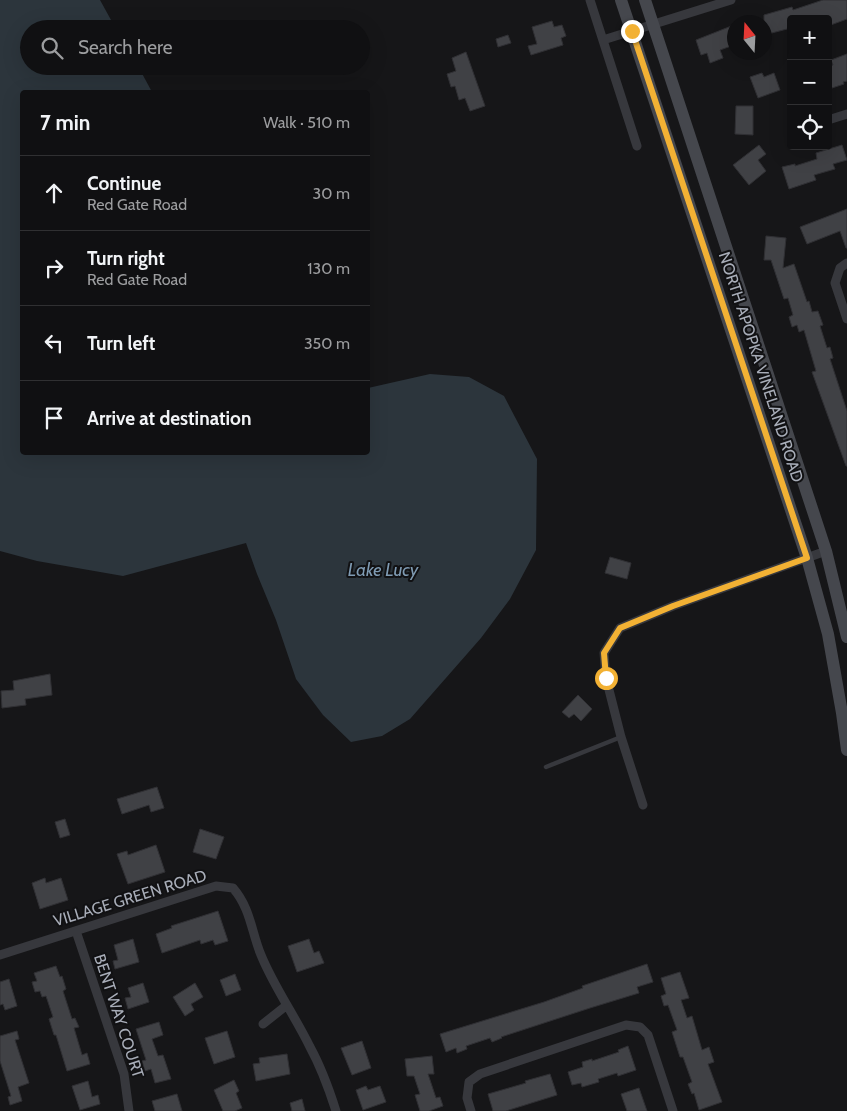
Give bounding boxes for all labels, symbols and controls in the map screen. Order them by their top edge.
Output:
north arrow [727,15,772,60]
map controls [787,15,832,150]
button: + [787,15,832,60]
search box [20,20,370,75]
route end [621,20,644,43]
icon: search [38,34,66,62]
text: Search here [78,36,172,59]
button: − [787,60,832,105]
button: locate [787,105,832,150]
text: 7 min [40,110,90,135]
text: Walk · 510 m [263,113,350,132]
text: Continue [87,172,161,195]
icon: ahead [40,179,68,207]
text: 30 m [313,184,350,203]
text: Red Gate Road [87,195,187,214]
text: Turn right [87,247,165,270]
street label: NORTH APOPKA VINELAND ROAD [715,249,807,485]
icon: right [40,254,68,282]
text: 130 m [307,259,350,278]
text: Red Gate Road [87,270,187,289]
icon: left [40,329,68,357]
text: Turn left [87,332,155,355]
text: 350 m [304,334,350,353]
icon: arrive [40,404,68,432]
text: Arrive at destination [87,407,251,430]
water label: Lake Lucy [348,559,419,581]
route start [595,667,618,690]
street label: VILLAGE GREEN ROAD [51,866,209,930]
street label: BENT WAY COURT [90,952,148,1081]

